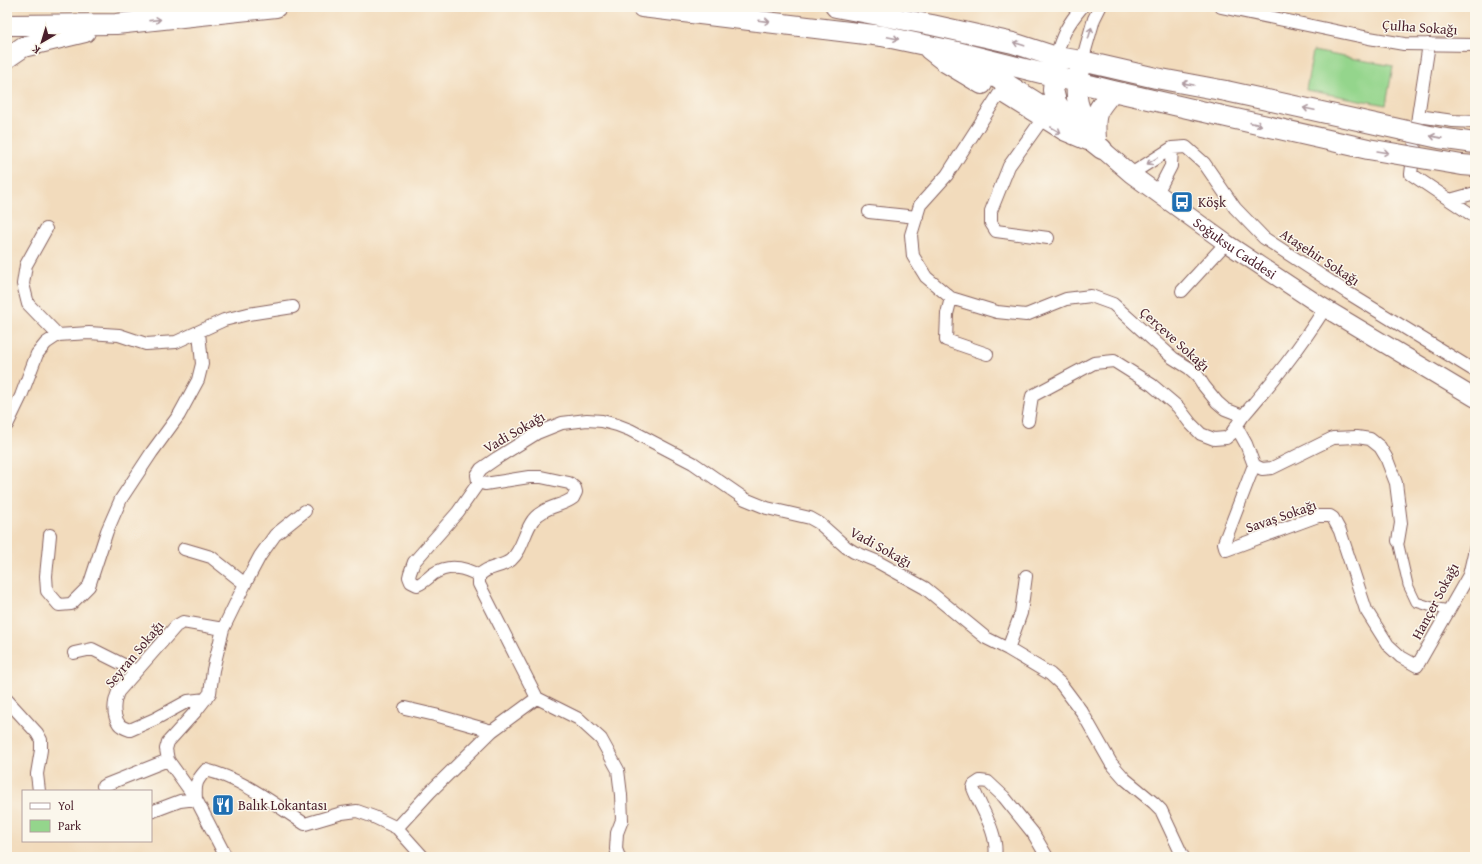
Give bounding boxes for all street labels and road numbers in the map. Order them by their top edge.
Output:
street label: Çulha Sokağı [1382,14,1458,40]
street label: Soğuksu Caddesi [1189,212,1281,284]
street label: Ataşehir Sokağı [1276,224,1364,290]
street label: Çerçeve Sokağı [1136,302,1214,376]
street label: Vadi Sokağı [480,406,549,458]
street label: Savaş Sokağı [1243,495,1319,537]
street label: Vadi Sokağı [846,522,916,572]
street label: Hançer Sokağı [1406,559,1464,643]
street label: Seyran Sokağı [100,616,168,692]

